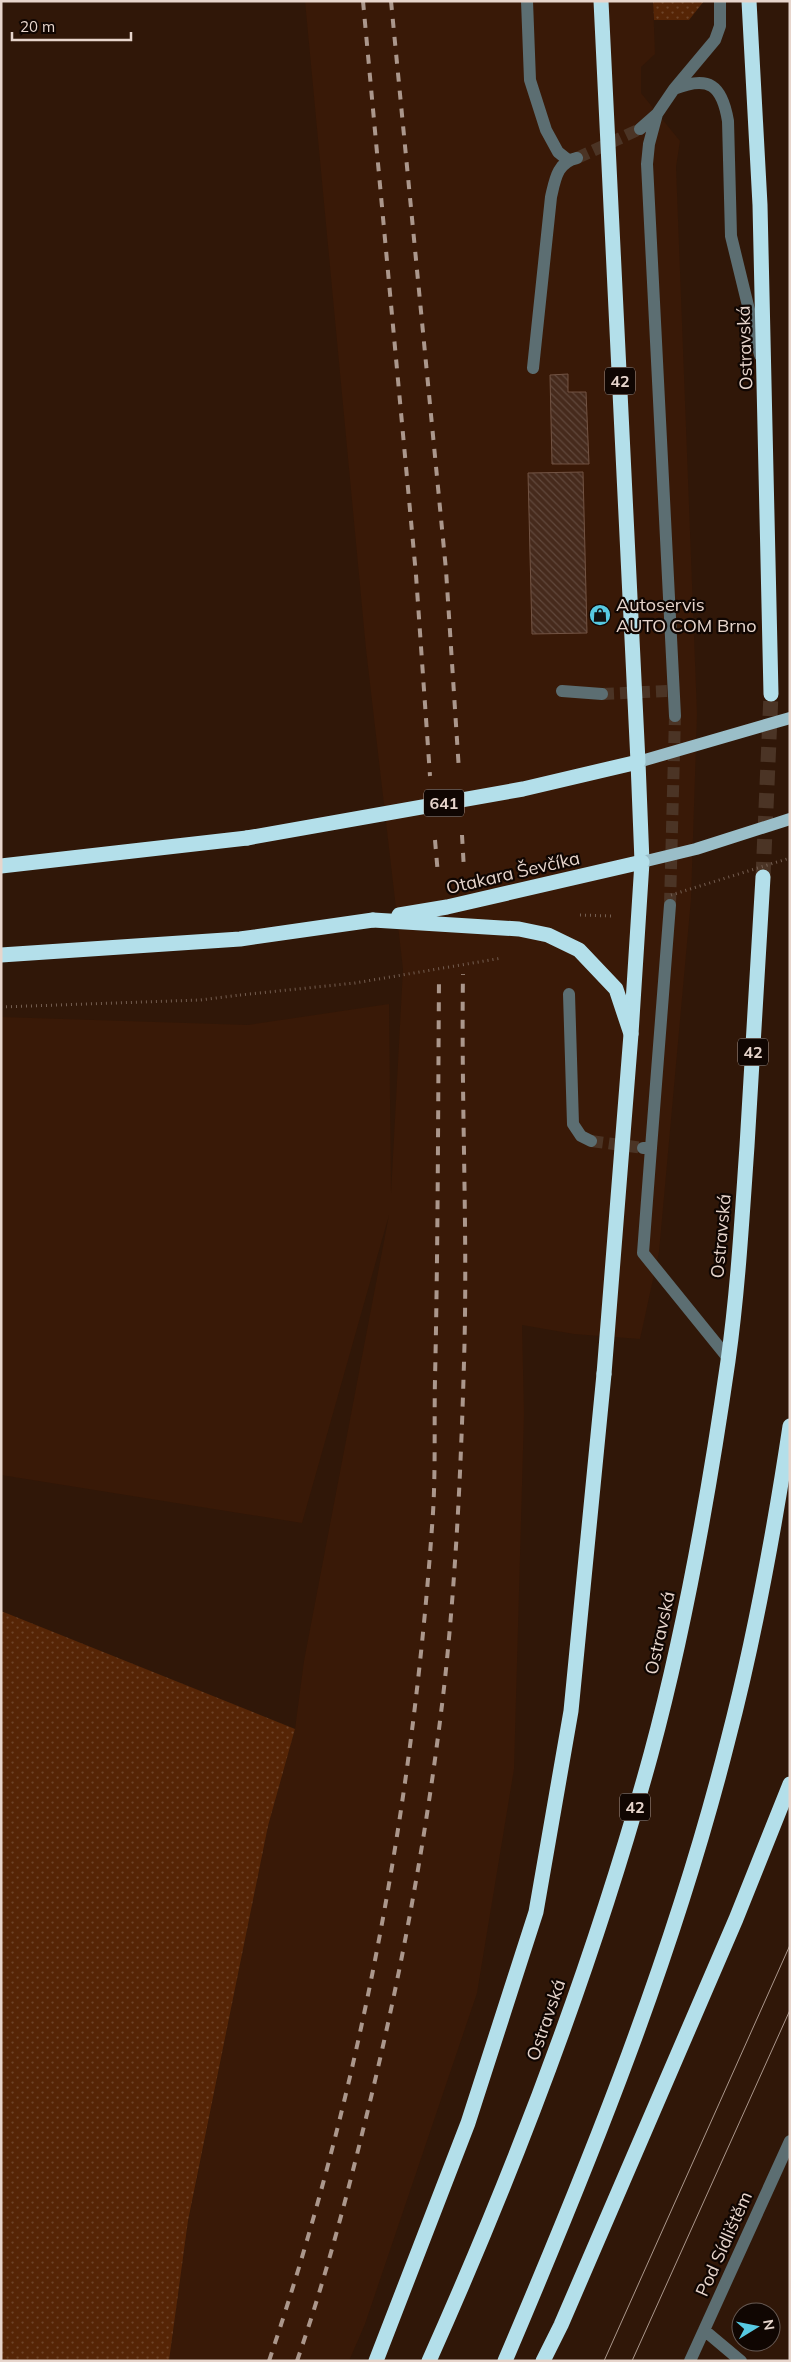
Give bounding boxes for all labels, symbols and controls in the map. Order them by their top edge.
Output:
scale bar [12,10,131,42]
text: 20 m [20,17,55,36]
street label: Ostravská [732,305,757,391]
road number: 42 [605,368,635,394]
place label: Autoservis AUTO COM Brno [616,593,757,637]
shop icon: Autoservis AUTO COM Brno [588,603,612,627]
road number: 641 [424,790,464,816]
street label: Otakara Ševčíka [444,846,582,899]
road number: 42 [738,1038,768,1066]
street label: Ostravská [705,1193,736,1279]
street label: Ostravská [639,1589,680,1677]
road number: 42 [620,1794,650,1820]
street label: Ostravská [521,1976,570,2064]
street label: Pod Sídlištěm [690,2188,757,2300]
north arrow [731,2302,781,2352]
text: N [759,2318,779,2332]

